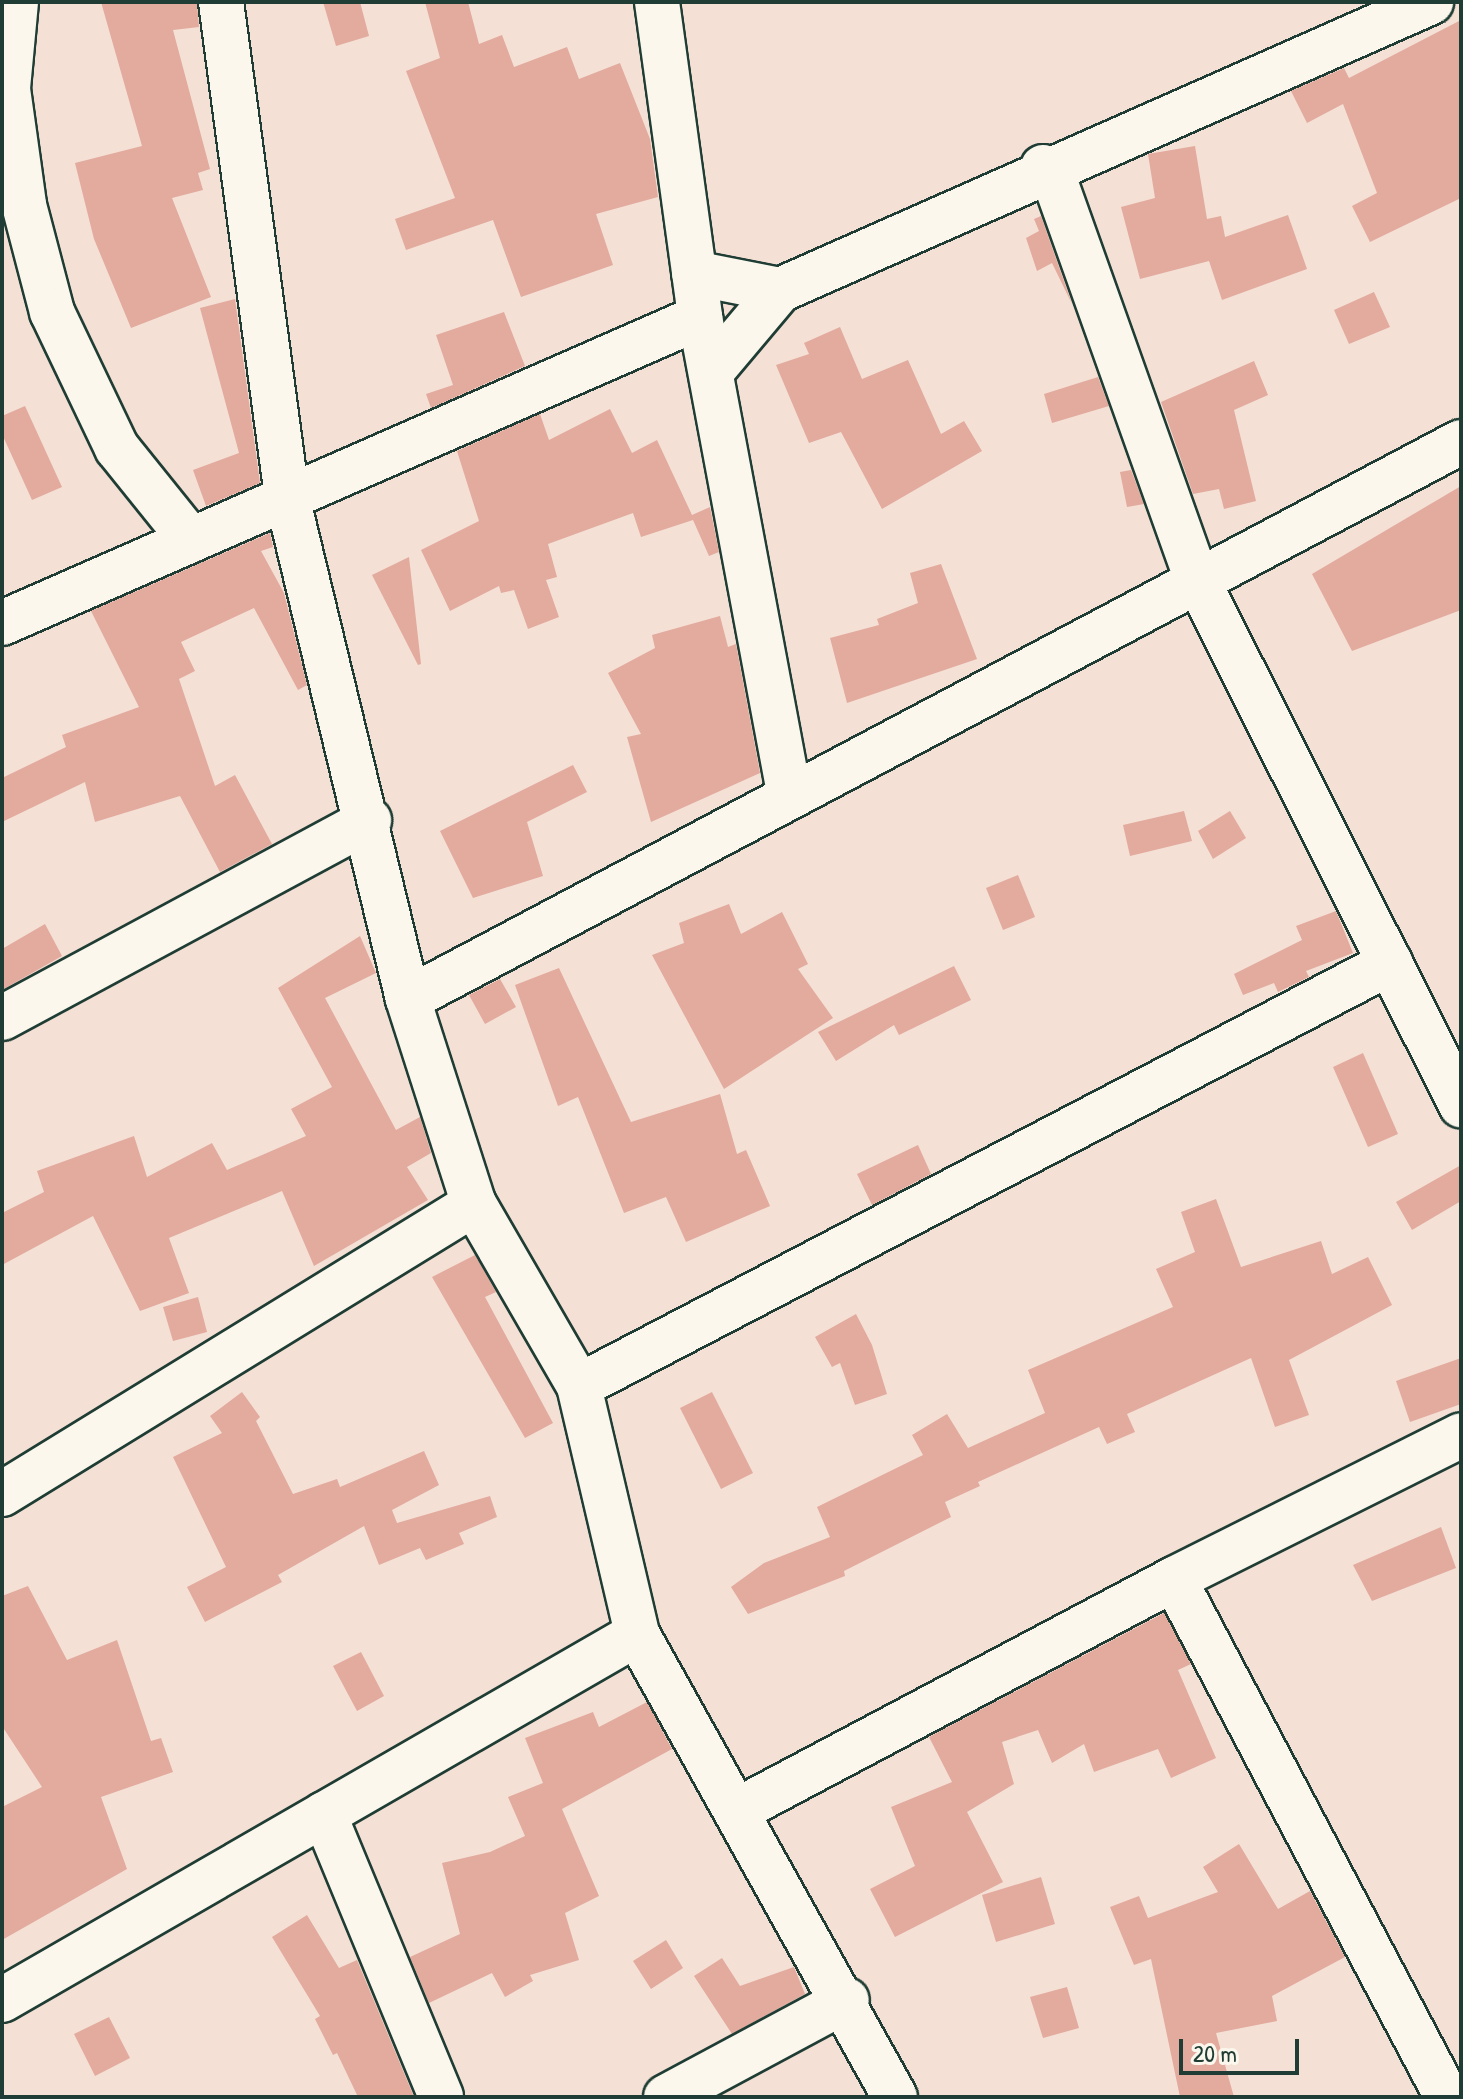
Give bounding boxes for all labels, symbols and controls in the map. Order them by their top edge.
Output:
scale bar [1183,2023,1303,2073]
text: 20 m [1193,2037,1237,2069]

